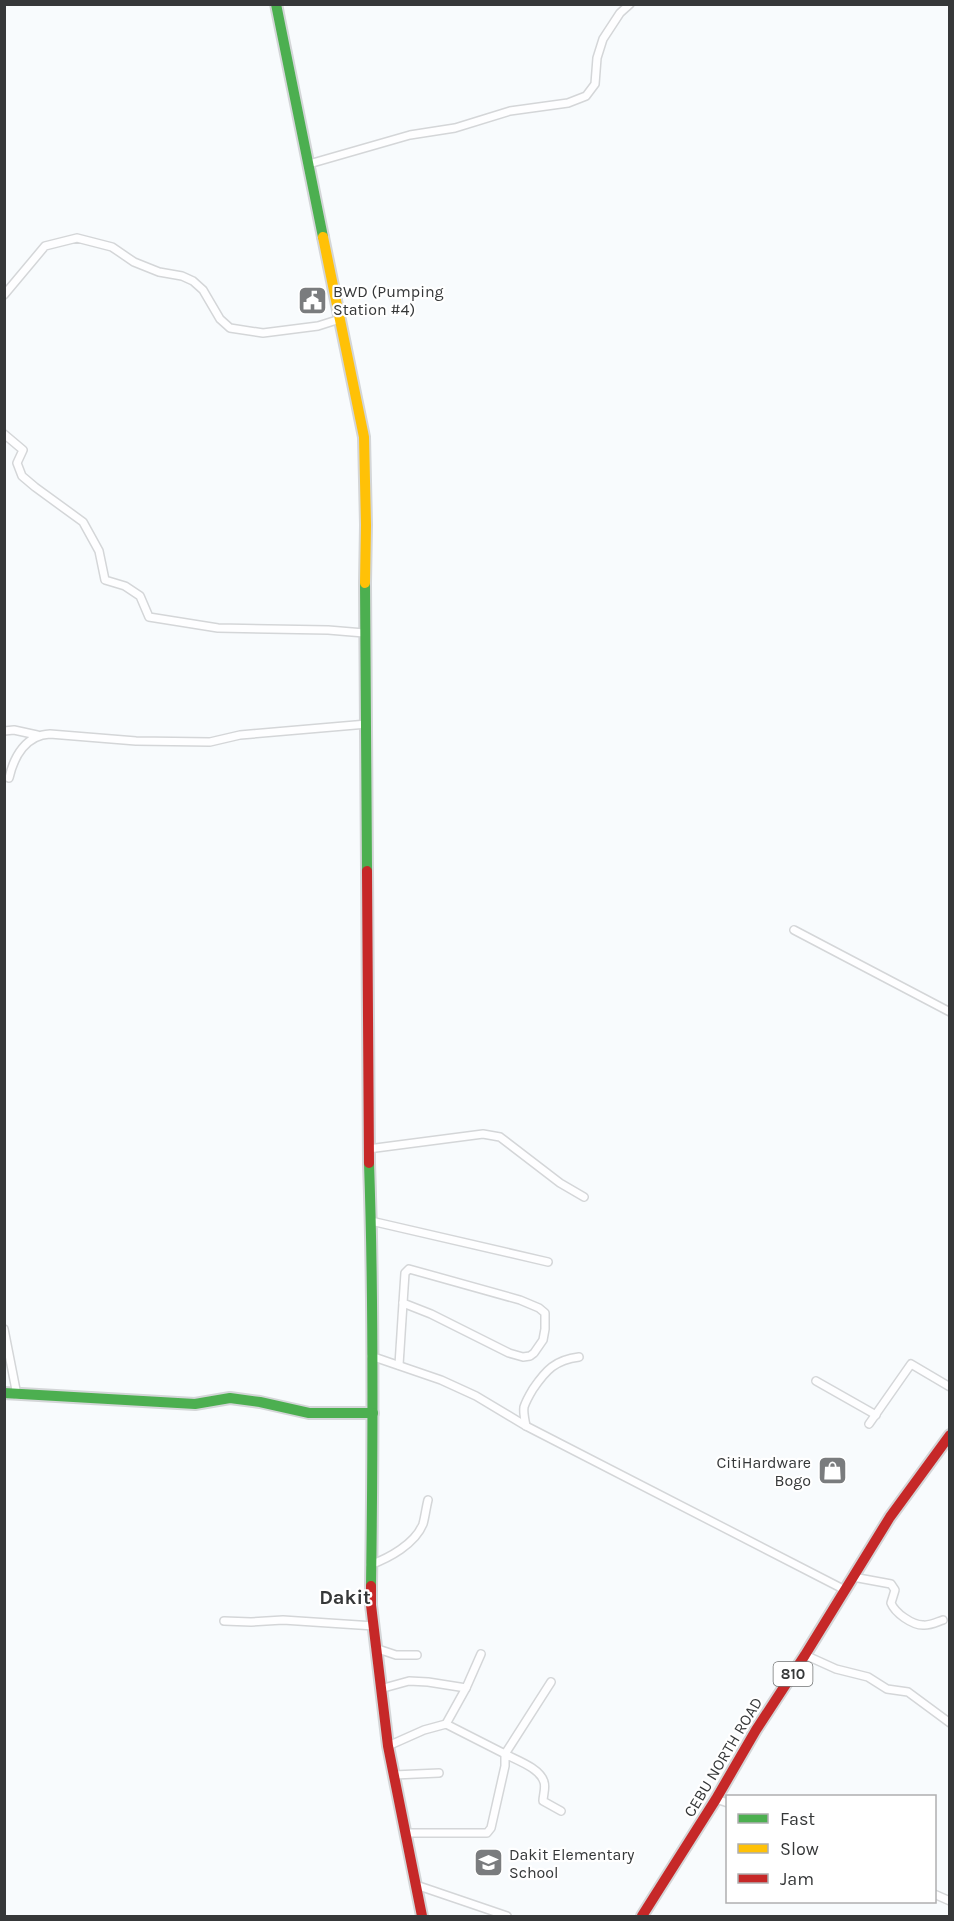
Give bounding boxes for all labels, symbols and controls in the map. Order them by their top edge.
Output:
place label: BWD (Pumping Station #4) [333,282,444,319]
public building icon: BWD (Pumping Station #4) [296,284,328,316]
place label: CitiHardware Bogo [716,1453,811,1490]
shop icon: CitiHardware Bogo [816,1455,848,1487]
district label: Dakit [319,1586,371,1609]
road number: 810 [774,1662,812,1686]
street label: CEBU NORTH ROAD [680,1694,766,1820]
legend [726,1795,936,1903]
text: Fast [780,1808,815,1830]
text: Slow [780,1838,819,1860]
place label: Dakit Elementary School [509,1845,635,1882]
school or university icon: Dakit Elementary School [472,1847,504,1879]
text: Jam [780,1868,814,1890]

